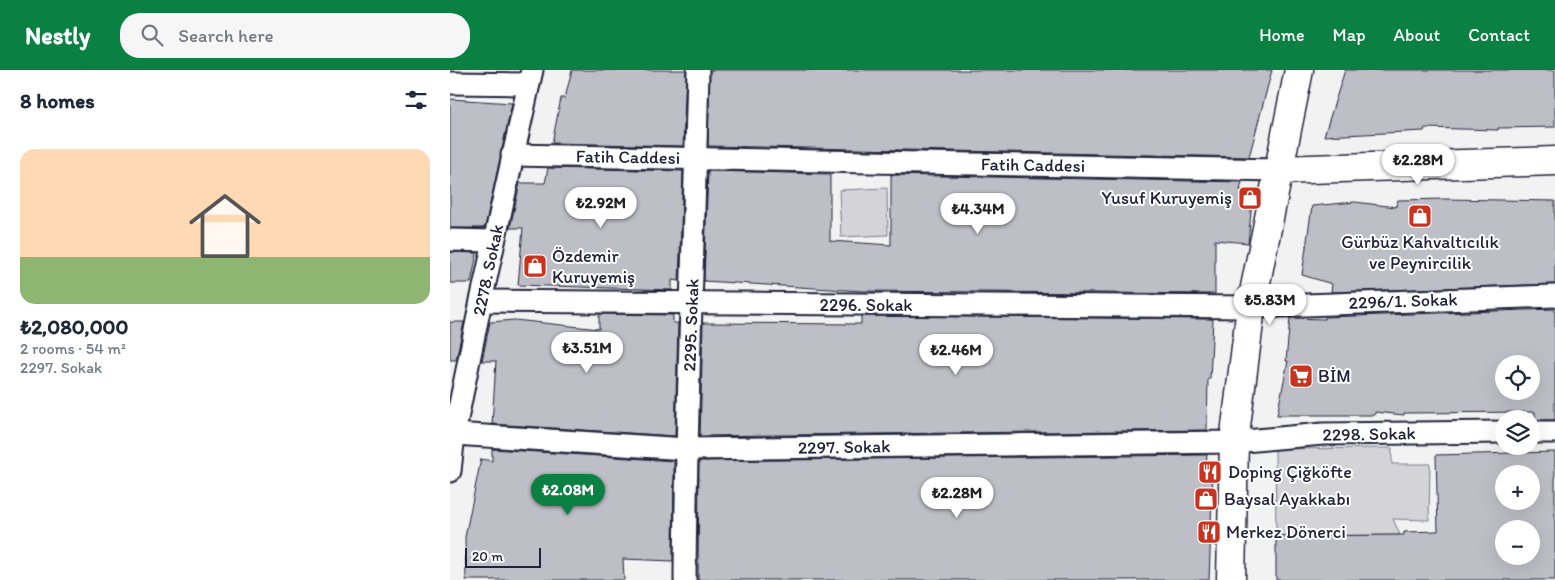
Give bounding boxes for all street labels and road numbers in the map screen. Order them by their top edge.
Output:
street label: Fatih Caddesi [576,145,680,169]
street label: Fatih Caddesi [981,153,1085,177]
street label: 2278. Sokak [468,222,508,318]
street label: 2295. Sokak [678,278,704,372]
street label: 2296/1. Sokak [1348,288,1458,314]
street label: 2296. Sokak [819,294,913,316]
street label: 2298. Sokak [1322,422,1416,446]
street label: 2297. Sokak [798,435,890,459]

